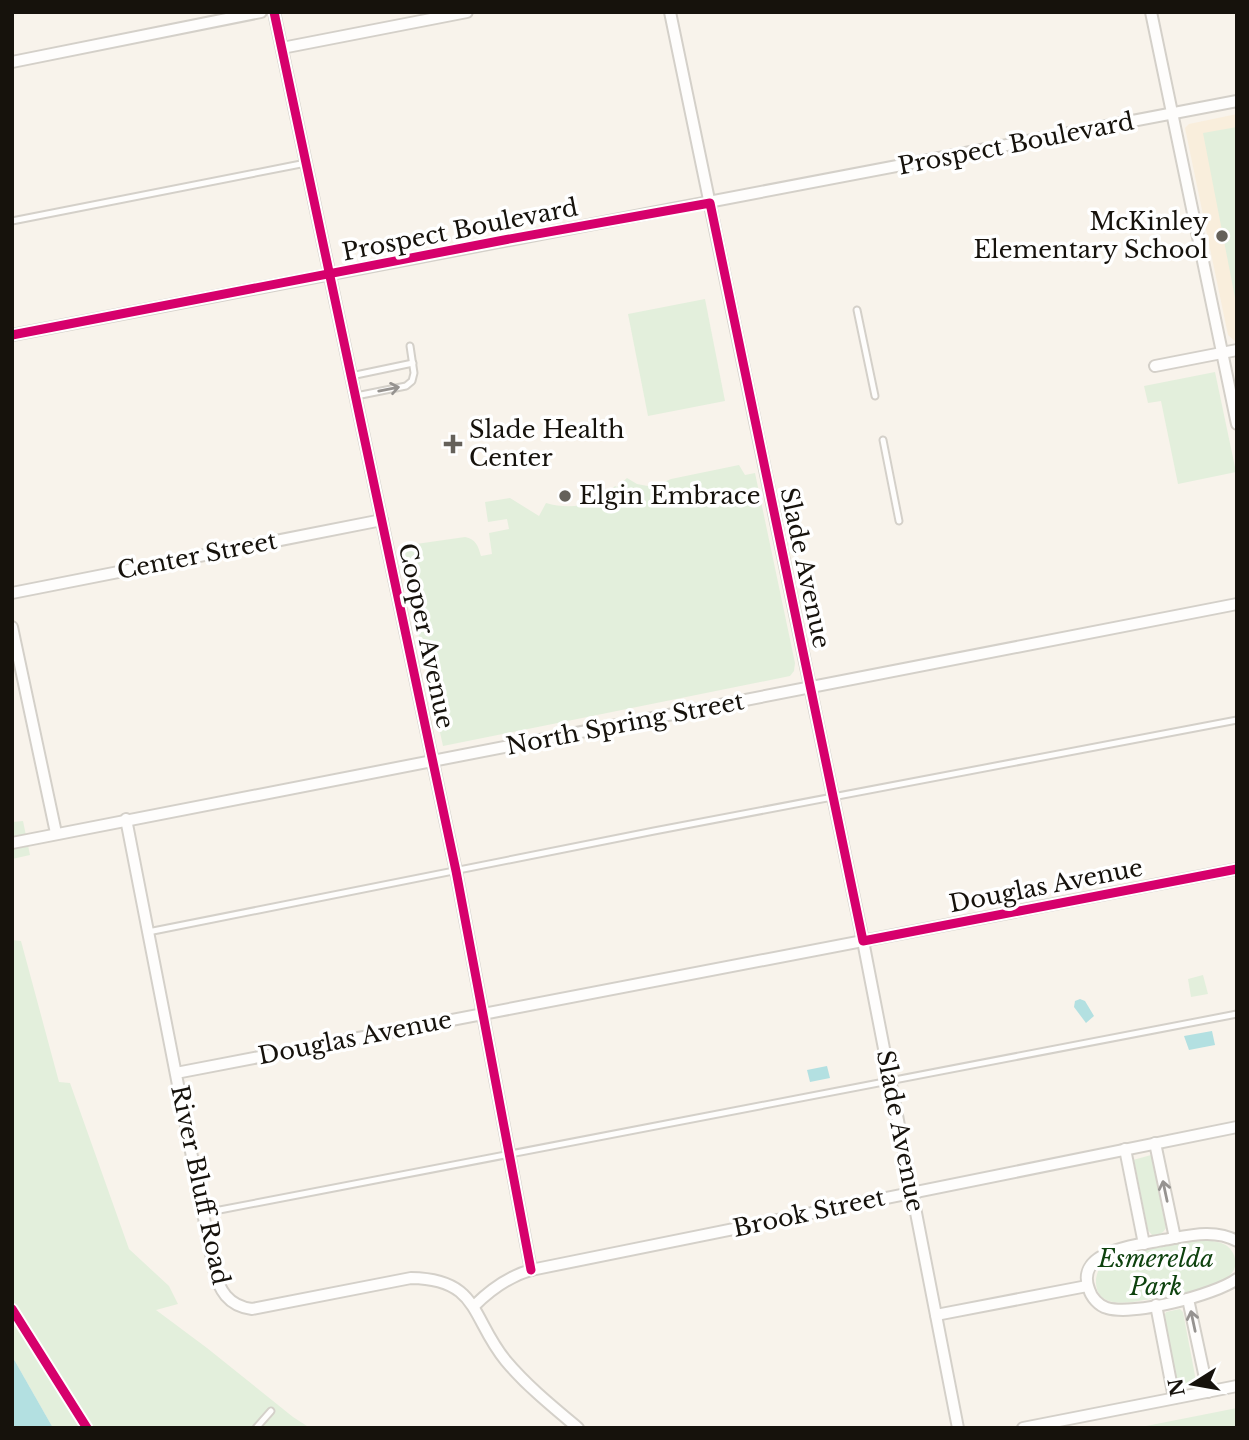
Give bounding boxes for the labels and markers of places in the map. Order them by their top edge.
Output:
place label: McKinley Elementary School [974,207,1209,264]
marker: McKinley Elementary School [1214,228,1230,244]
place label: Slade Health Center [469,415,624,472]
marker: Slade Health Center [443,434,463,454]
place label: Elgin Embrace [579,481,760,510]
marker: Elgin Embrace [557,488,573,504]

